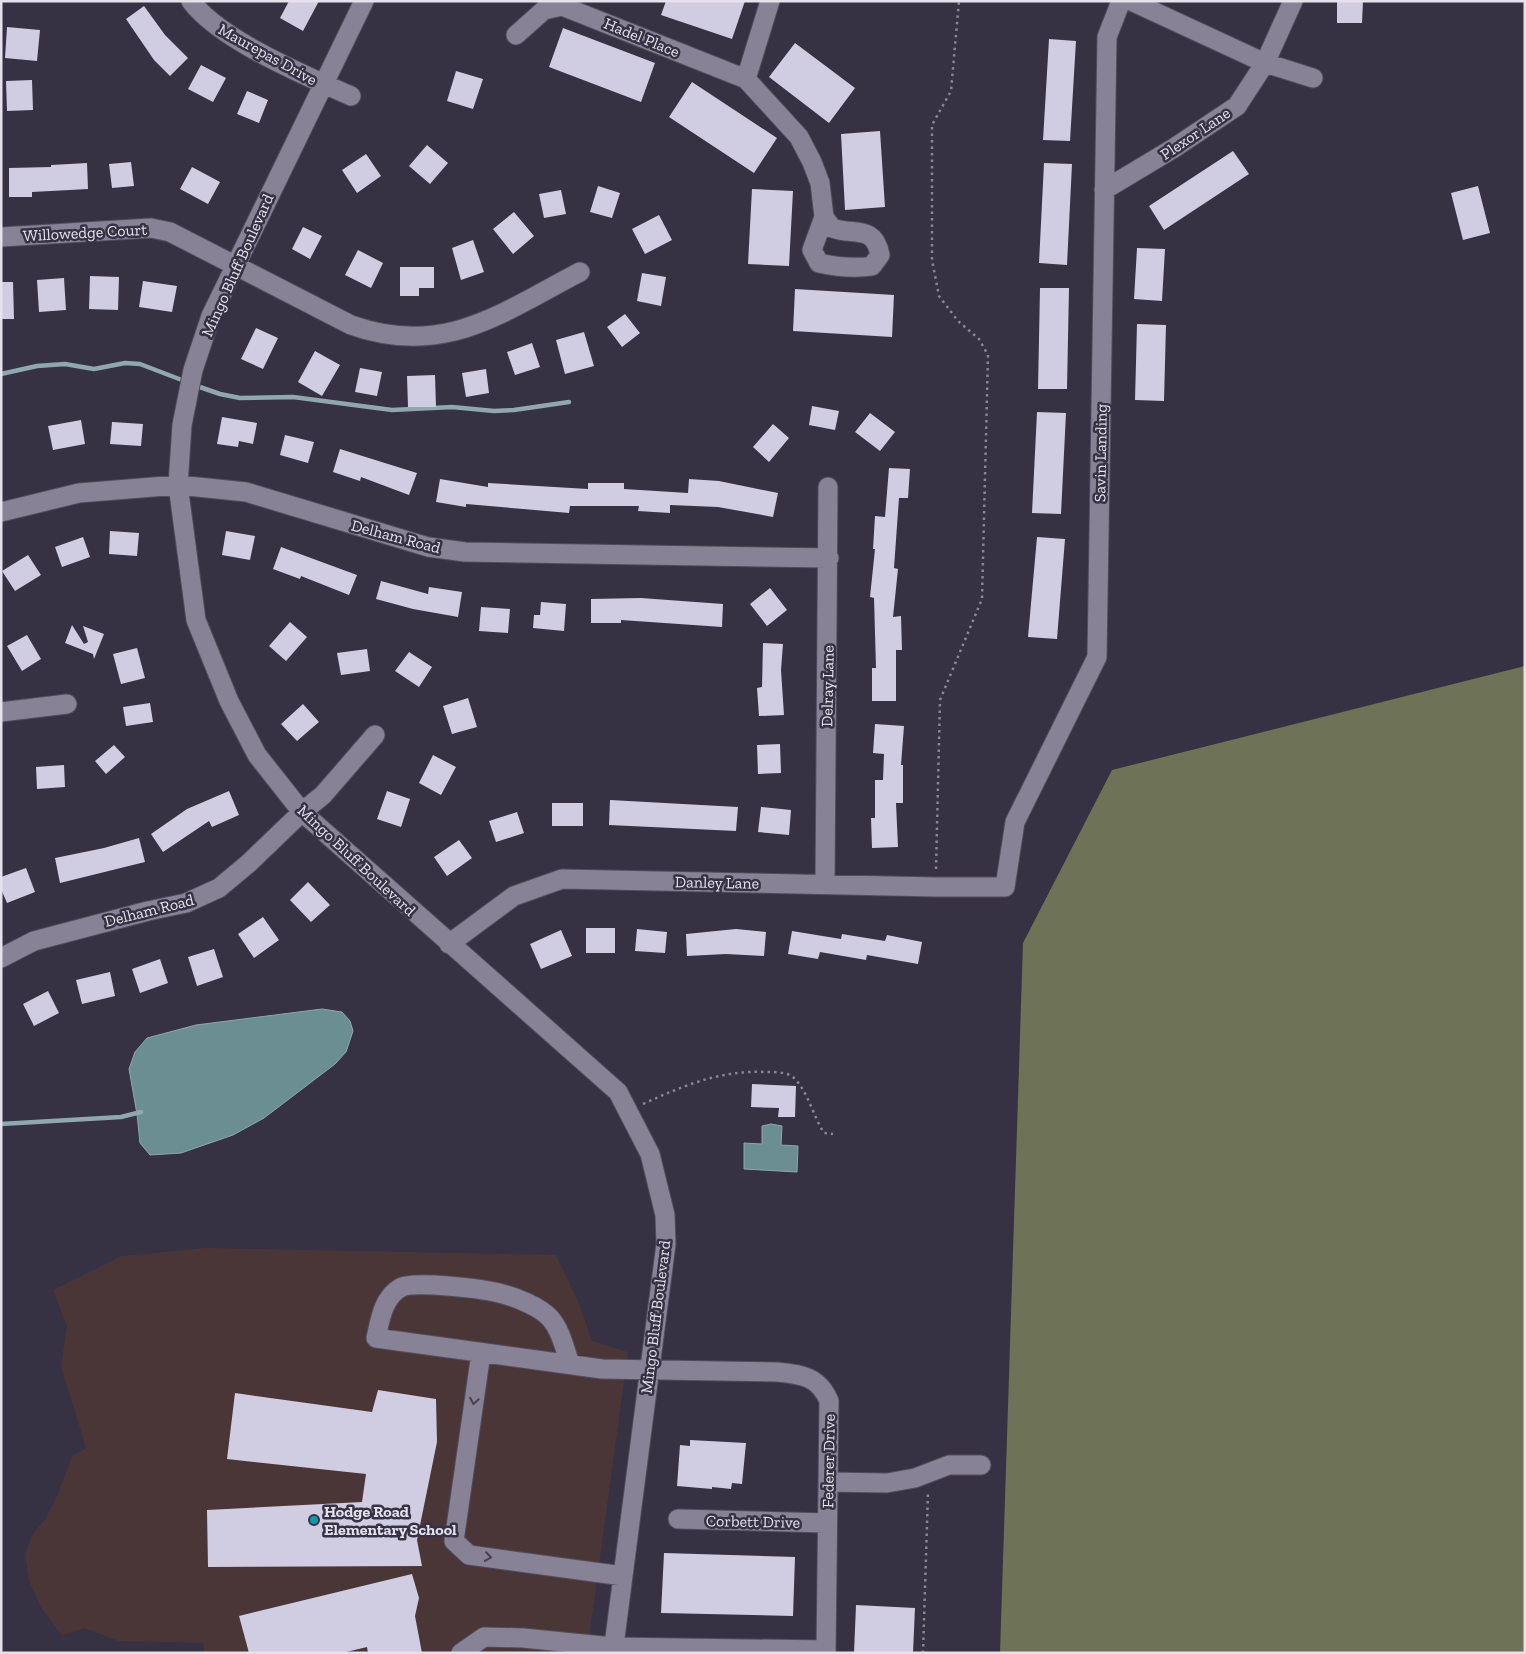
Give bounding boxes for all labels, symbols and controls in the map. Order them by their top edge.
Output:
street label: Hadel Place [601,14,682,61]
street label: Maurepas Drive [215,20,320,89]
street label: Plexor Lane [1157,103,1234,164]
street label: Mingo Bluff Boulevard [197,191,278,340]
street label: Willowedge Court [23,220,148,245]
street label: Savin Landing [1090,404,1111,502]
street label: Delham Road [349,515,443,558]
street label: Delray Lane [817,645,838,727]
street label: Mingo Bluff Boulevard [294,801,420,920]
street label: Danley Lane [675,872,759,893]
street label: Delham Road [102,890,196,931]
street label: Mingo Bluff Boulevard [637,1239,674,1395]
one-way arrow [469,1397,479,1405]
street label: Federer Drive [818,1414,839,1508]
place label: Hodge Road Elementary School [324,1502,457,1539]
street label: Corbett Drive [706,1511,800,1532]
marker: Hodge Road Elementary School [308,1514,320,1526]
one-way arrow [484,1551,492,1562]

